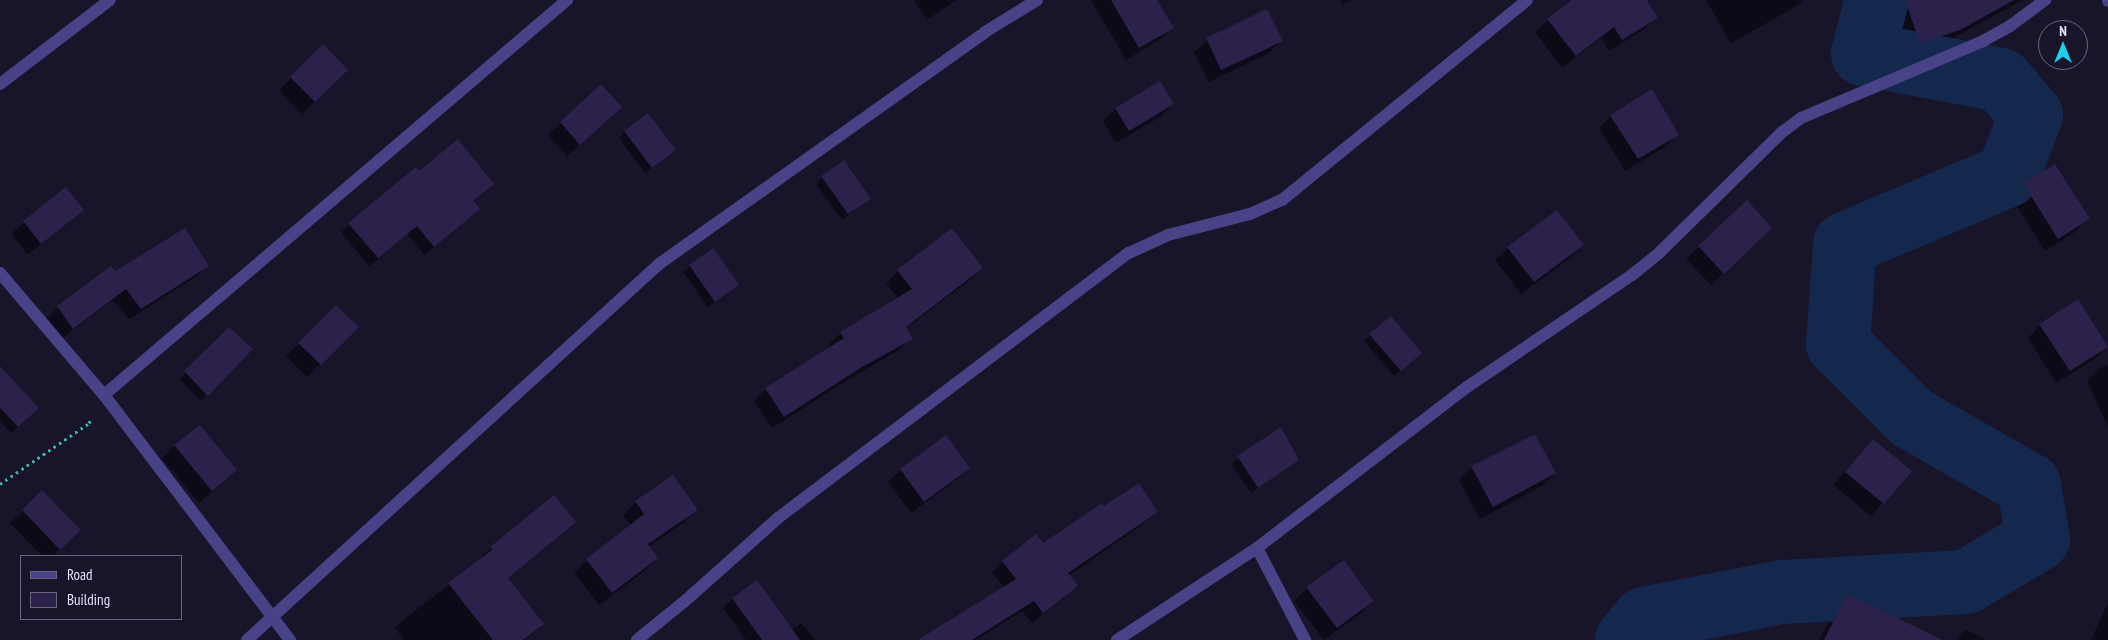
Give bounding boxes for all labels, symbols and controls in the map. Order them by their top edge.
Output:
north arrow [2038,20,2088,70]
text: N [2059,22,2067,40]
legend [20,555,182,620]
text: Road [67,565,93,584]
text: Building [67,590,110,609]

